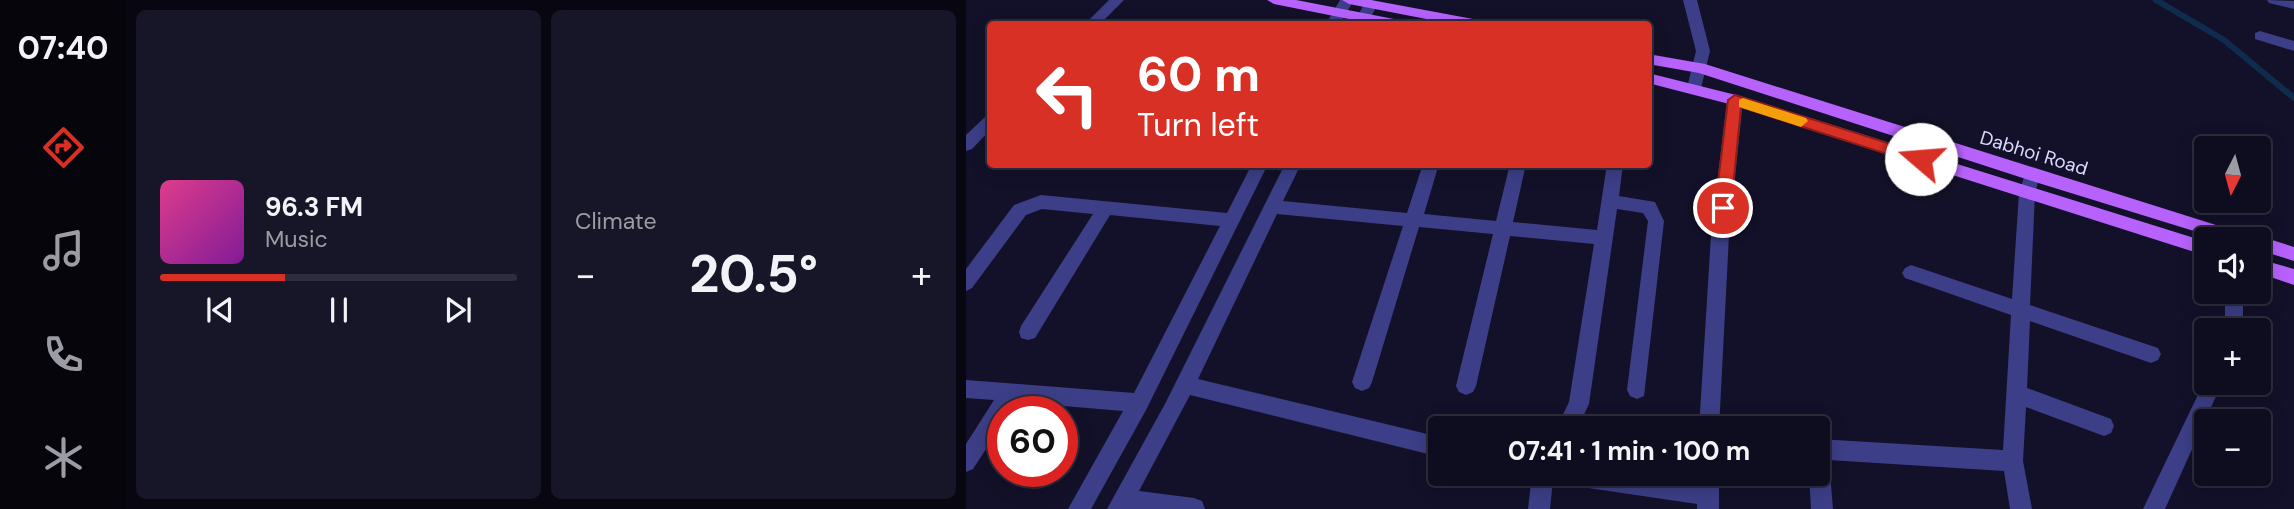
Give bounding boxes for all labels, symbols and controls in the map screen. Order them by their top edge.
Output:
text: 07:40 [18,27,108,69]
text: 60 m [1137,42,1260,106]
icon: left [1022,49,1113,140]
text: Turn left [1137,104,1259,146]
position arrow [1884,122,1958,196]
icon: directions [39,123,88,172]
street label: Dabhoi Road [1977,125,2091,181]
north arrow [2194,136,2272,214]
map controls [2194,136,2271,486]
pin [1693,178,1753,238]
icon: arrive [1704,189,1742,227]
text: 96.3 FM [265,190,363,224]
text: Climate [575,206,657,236]
text: Music [265,224,328,254]
icon: music [39,226,88,275]
button: sound [2194,227,2271,304]
text: 20.5° [689,240,818,308]
text: − [575,250,596,300]
text: + [911,250,932,300]
icon: previous [201,291,239,329]
icon: pause [320,291,358,329]
icon: next [439,291,477,329]
button: + [2194,318,2271,395]
icon: phone [39,330,88,379]
speed limit sign: 60 [987,396,1078,487]
button: − [2194,409,2271,486]
icon: climate [39,433,88,482]
text: 07:41 · 1 min · 100 m [1508,434,1750,468]

